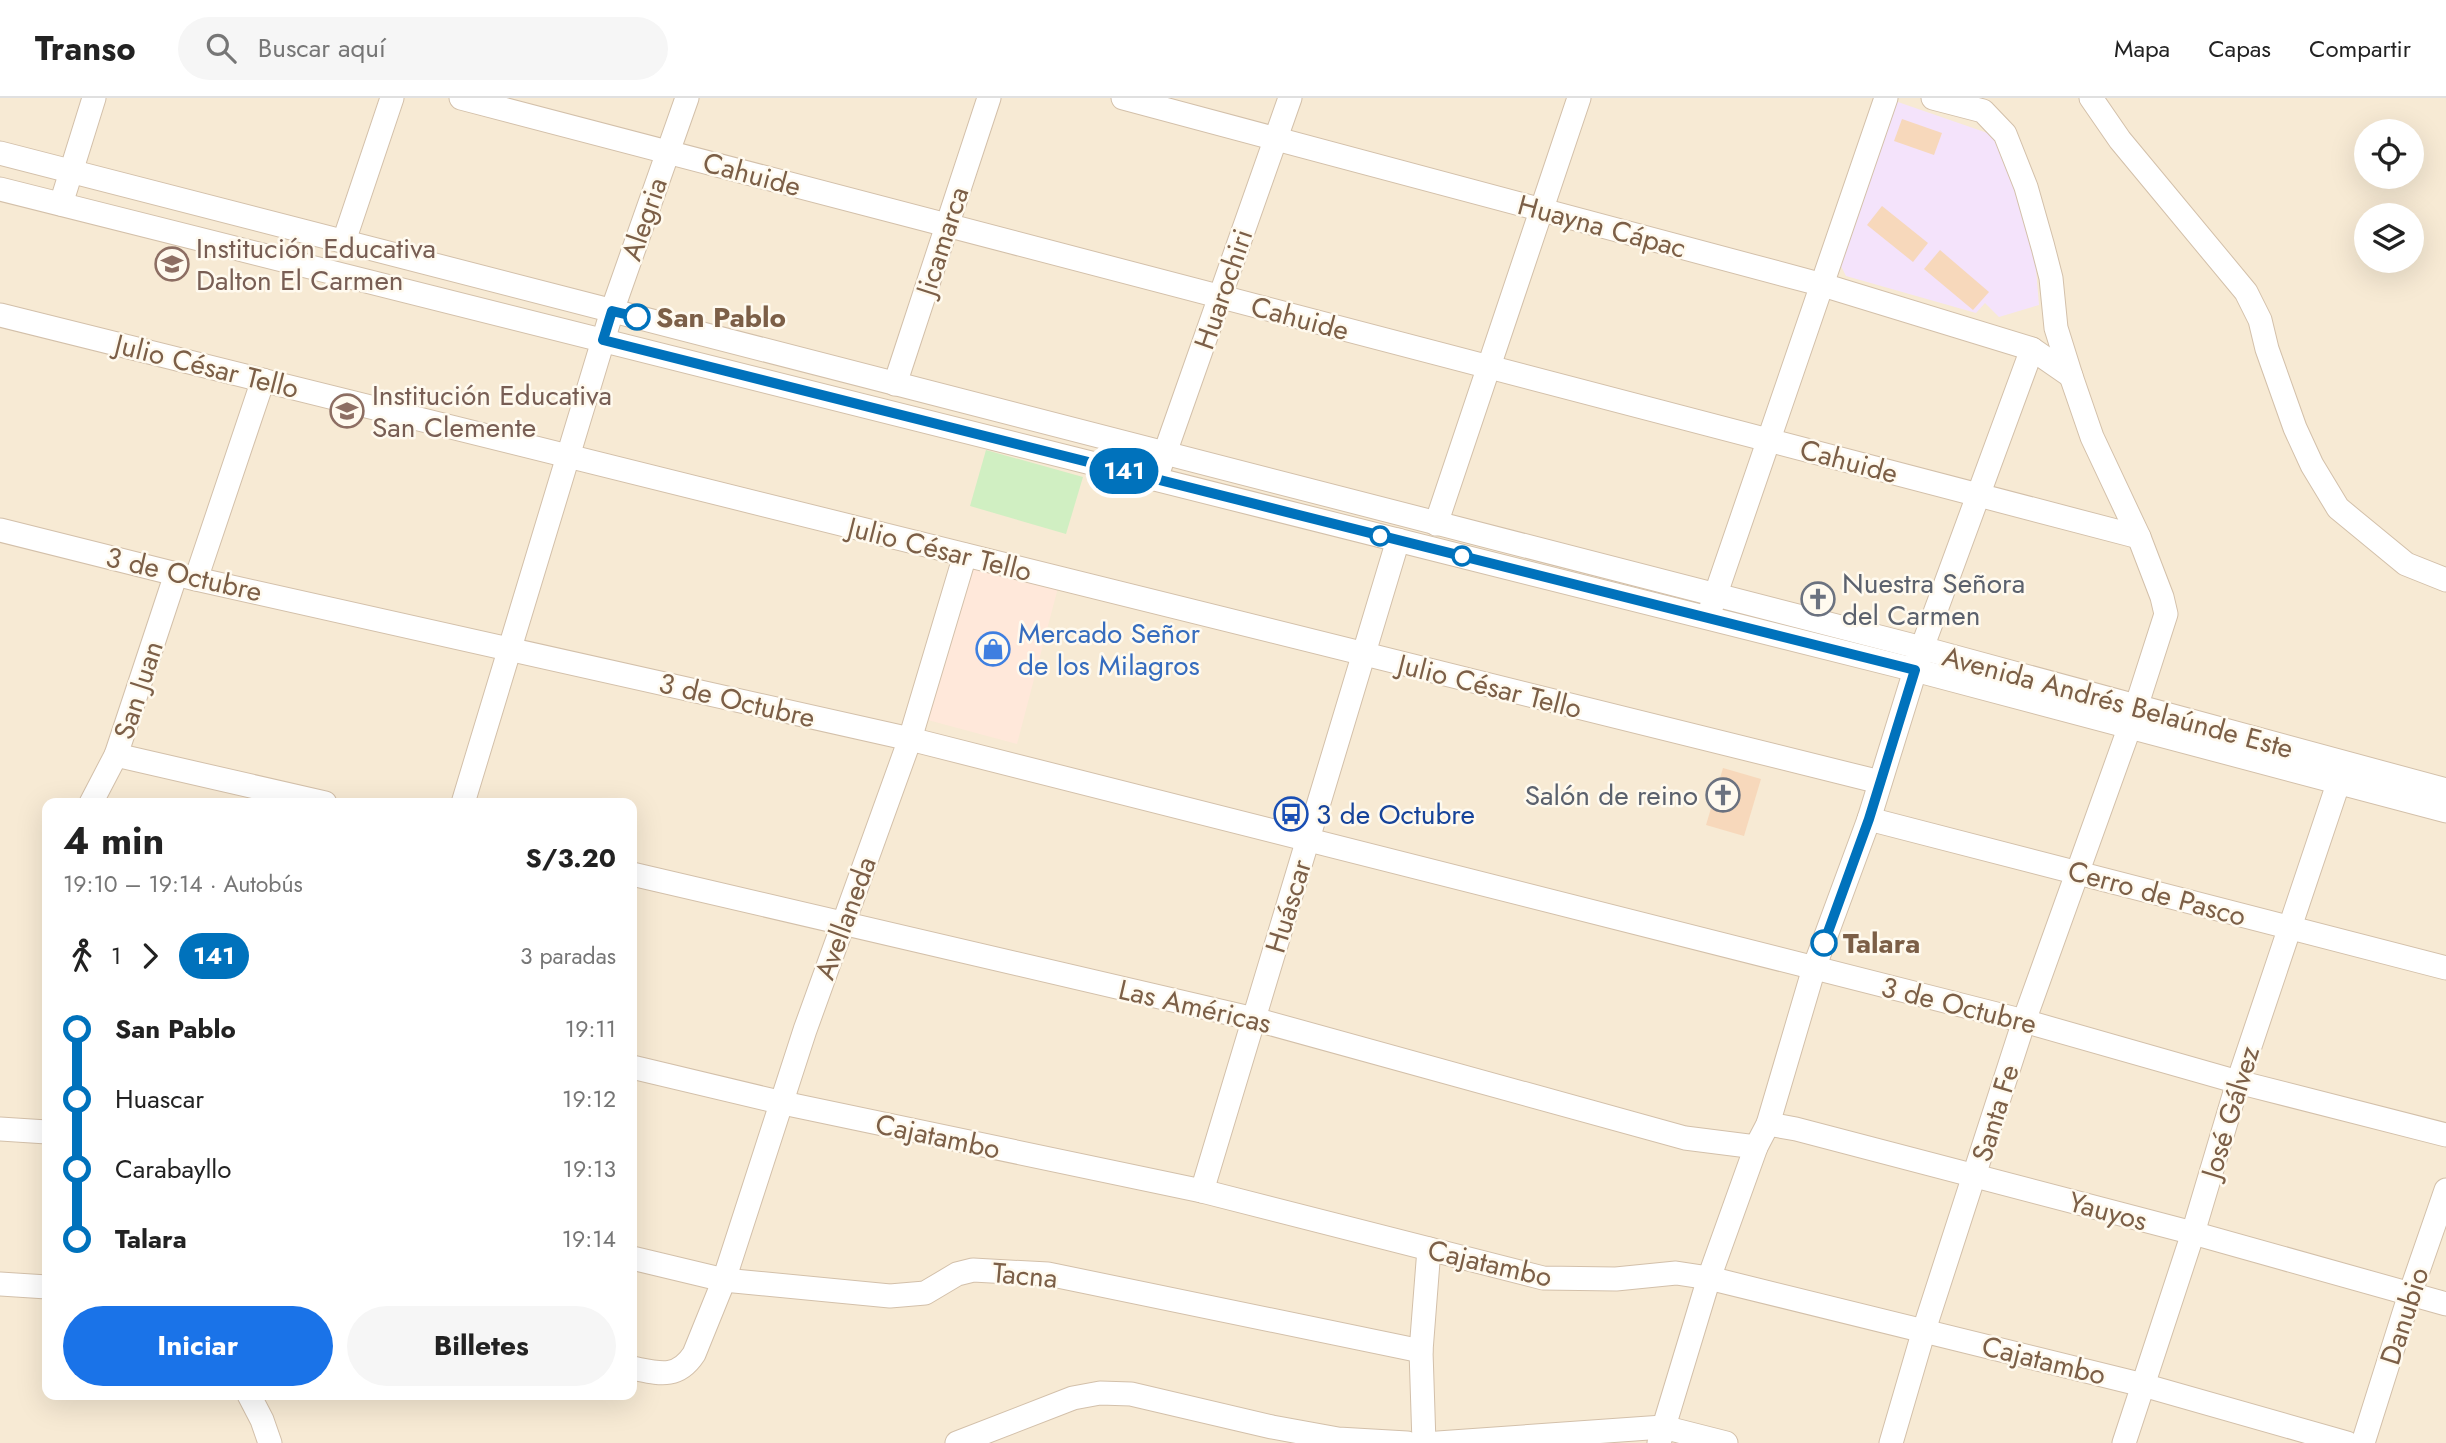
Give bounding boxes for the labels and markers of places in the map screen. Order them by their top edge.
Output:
place label: Institución Educativa Dalton El Carmen [196,228,436,301]
school or university icon: Institución Educativa Dalton El Carmen [153,245,191,283]
place label: San Pablo [656,297,786,338]
marker: San Pablo [624,304,650,330]
place label: Institución Educativa San Clemente [372,375,612,448]
school or university icon: Institución Educativa San Clemente [328,392,366,430]
unlabelled marker [1370,526,1390,546]
unlabelled marker [1452,546,1472,566]
place label: Nuestra Señora del Carmen [1842,563,2025,636]
church icon: Nuestra Señora del Carmen [1799,580,1837,618]
place label: Mercado Señor de los Milagros [1018,613,1201,686]
shop icon: Mercado Señor de los Milagros [974,630,1012,668]
place label: Salón de reino [1525,775,1698,816]
church icon: Salón de reino [1704,776,1742,814]
place label: 3 de Octubre [1316,794,1475,835]
bus stop icon: 3 de Octubre [1272,795,1310,833]
place label: Talara [1843,923,1920,964]
marker: Talara [1811,930,1837,956]

